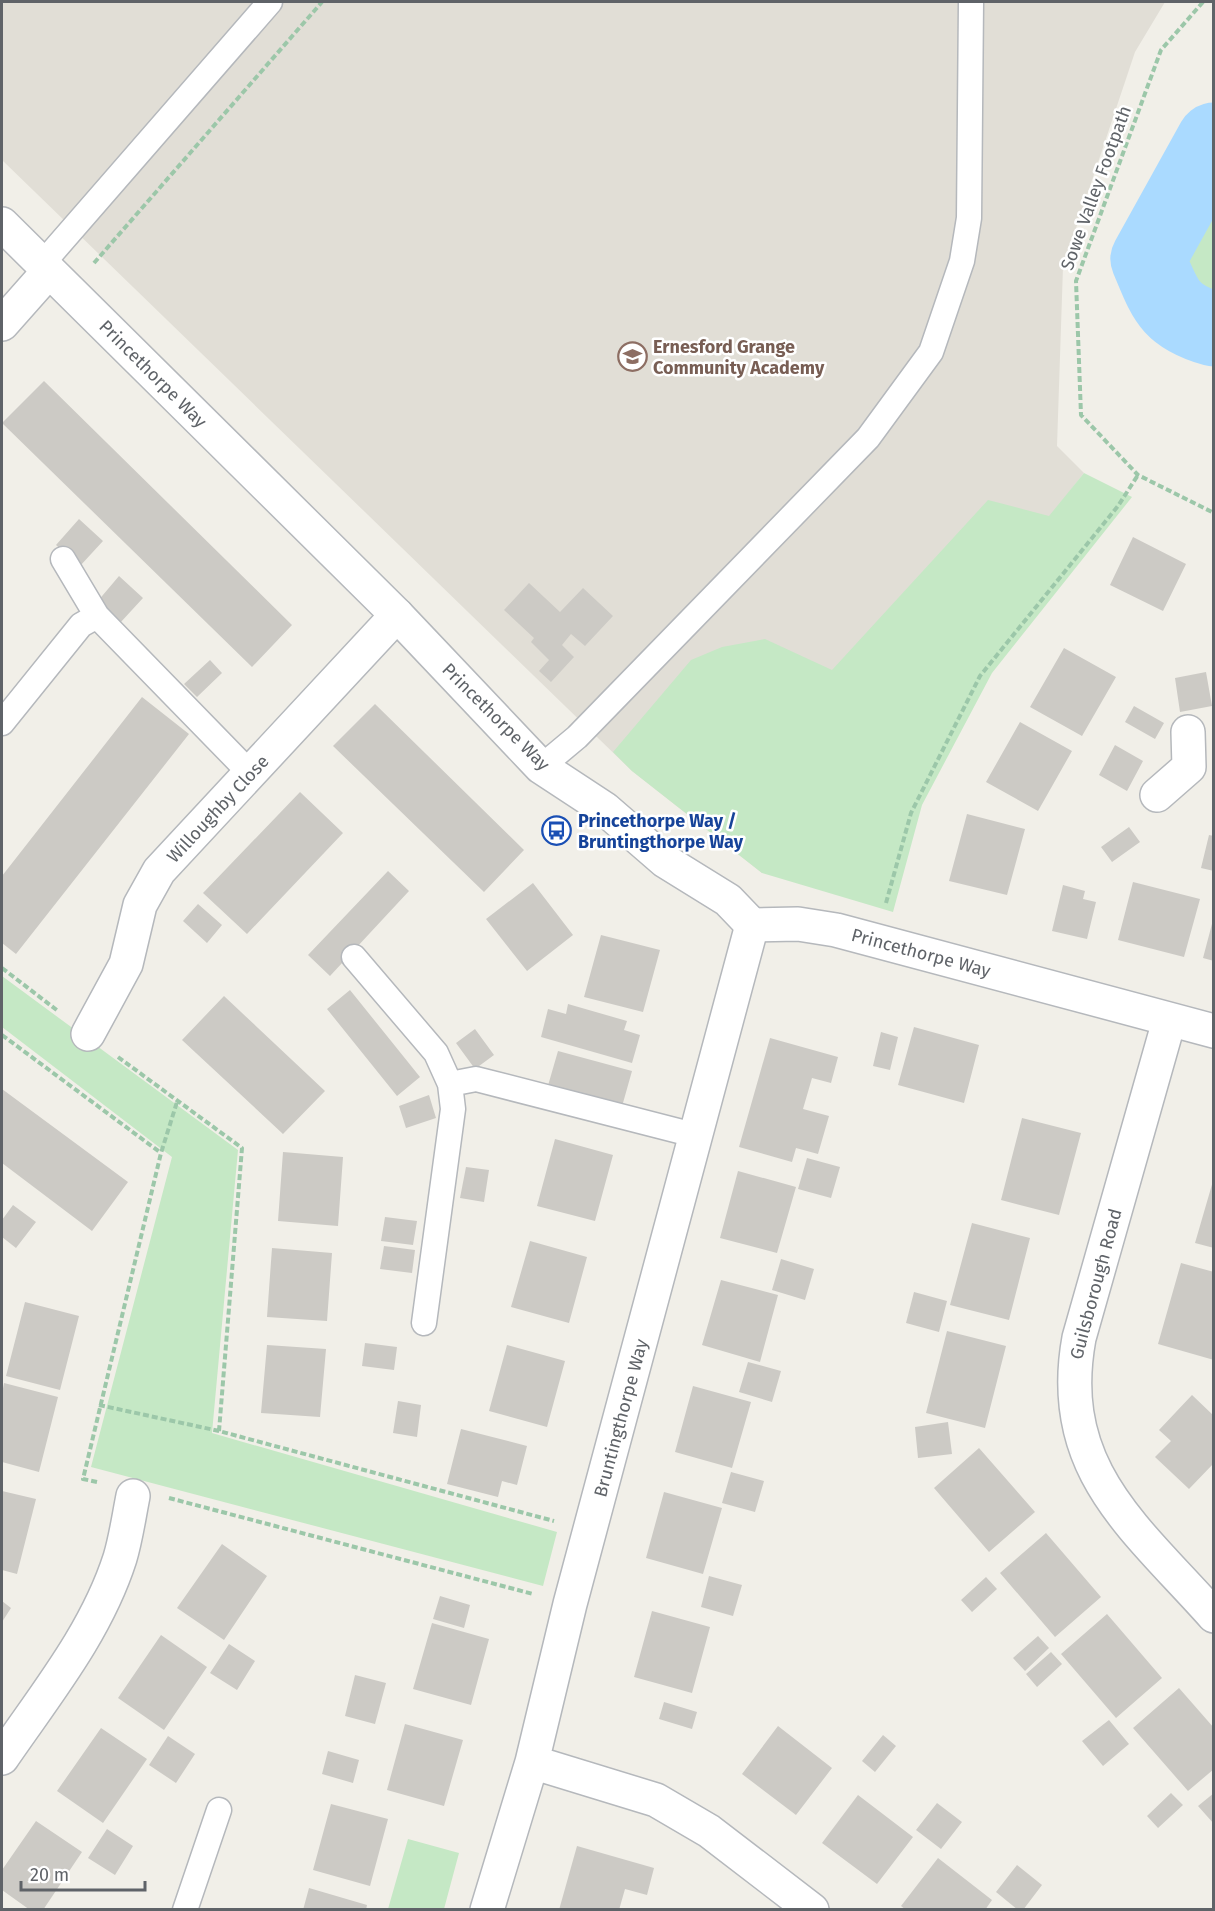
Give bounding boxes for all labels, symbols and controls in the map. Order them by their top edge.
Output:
street label: Sowe Valley Footpath [1056,103,1136,273]
street label: Princethorpe Way [95,316,212,433]
place label: Ernesford Grange Community Academy [653,336,825,379]
school or university icon: Ernesford Grange Community Academy [616,341,648,373]
street label: Princethorpe Way [438,659,555,776]
street label: Willoughby Close [162,751,274,867]
place label: Princethorpe Way / Bruntingthorpe Way [578,810,744,853]
bus stop icon: Princethorpe Way / Bruntingthorpe Way [541,815,573,847]
street label: Princethorpe Way [849,924,993,982]
street label: Guilsborough Road [1065,1206,1127,1362]
street label: Bruntingthorpe Way [589,1336,653,1500]
scale bar [21,1854,146,1892]
text: 20 m [30,1864,69,1886]

